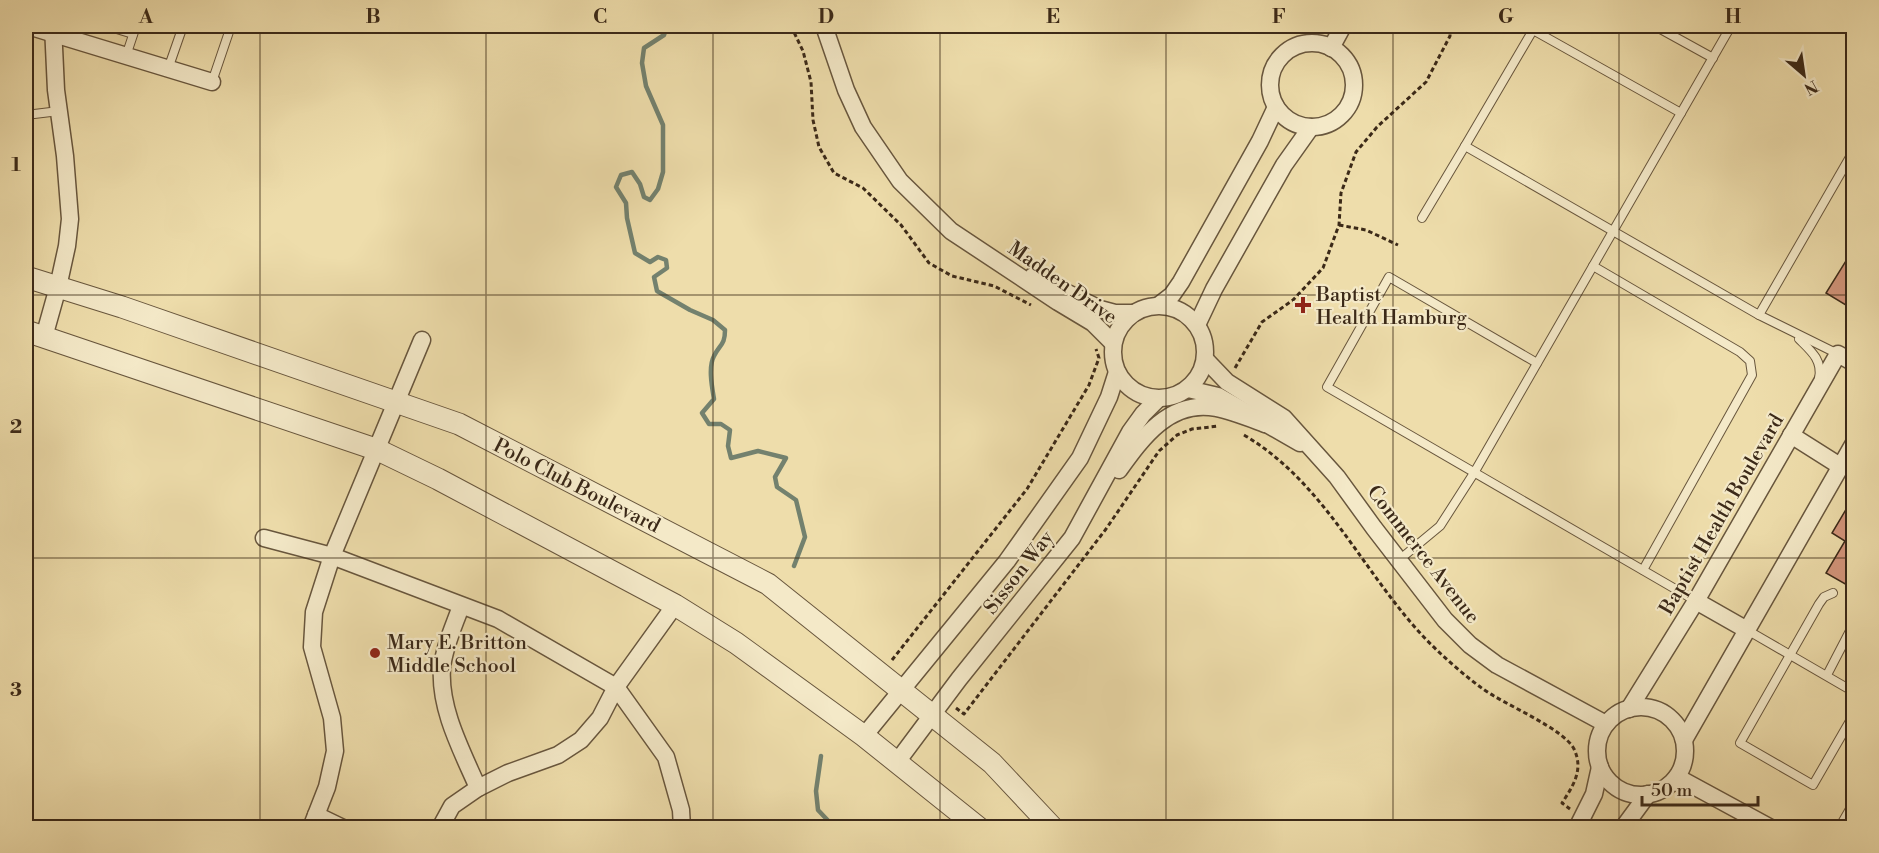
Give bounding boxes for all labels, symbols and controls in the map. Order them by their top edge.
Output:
text: A [138,5,154,30]
text: B [365,5,381,30]
text: C [593,5,607,30]
text: D [818,5,834,30]
text: E [1046,5,1060,30]
text: F [1272,5,1286,30]
text: G [1498,5,1514,30]
text: H [1725,5,1742,30]
north arrow [1774,45,1834,105]
text: N [1800,75,1821,99]
text: 1 [11,153,21,178]
street label: Madden Drive [1003,236,1122,330]
place label: Baptist Health Hamburg [1315,283,1467,331]
marker: Baptist Health Hamburg [1294,296,1312,314]
street label: Baptist Health Boulevard [1654,409,1790,620]
text: 2 [10,415,22,440]
street label: Polo Club Boulevard [489,433,664,540]
street label: Commerce Avenue [1361,481,1485,629]
street label: Sisson Way [979,526,1060,620]
place label: Mary E. Britton Middle School [387,631,527,679]
marker: Mary E. Britton Middle School [368,646,382,660]
text: 3 [10,678,22,703]
scale bar [1642,769,1758,807]
text: 50 m [1651,779,1693,802]

